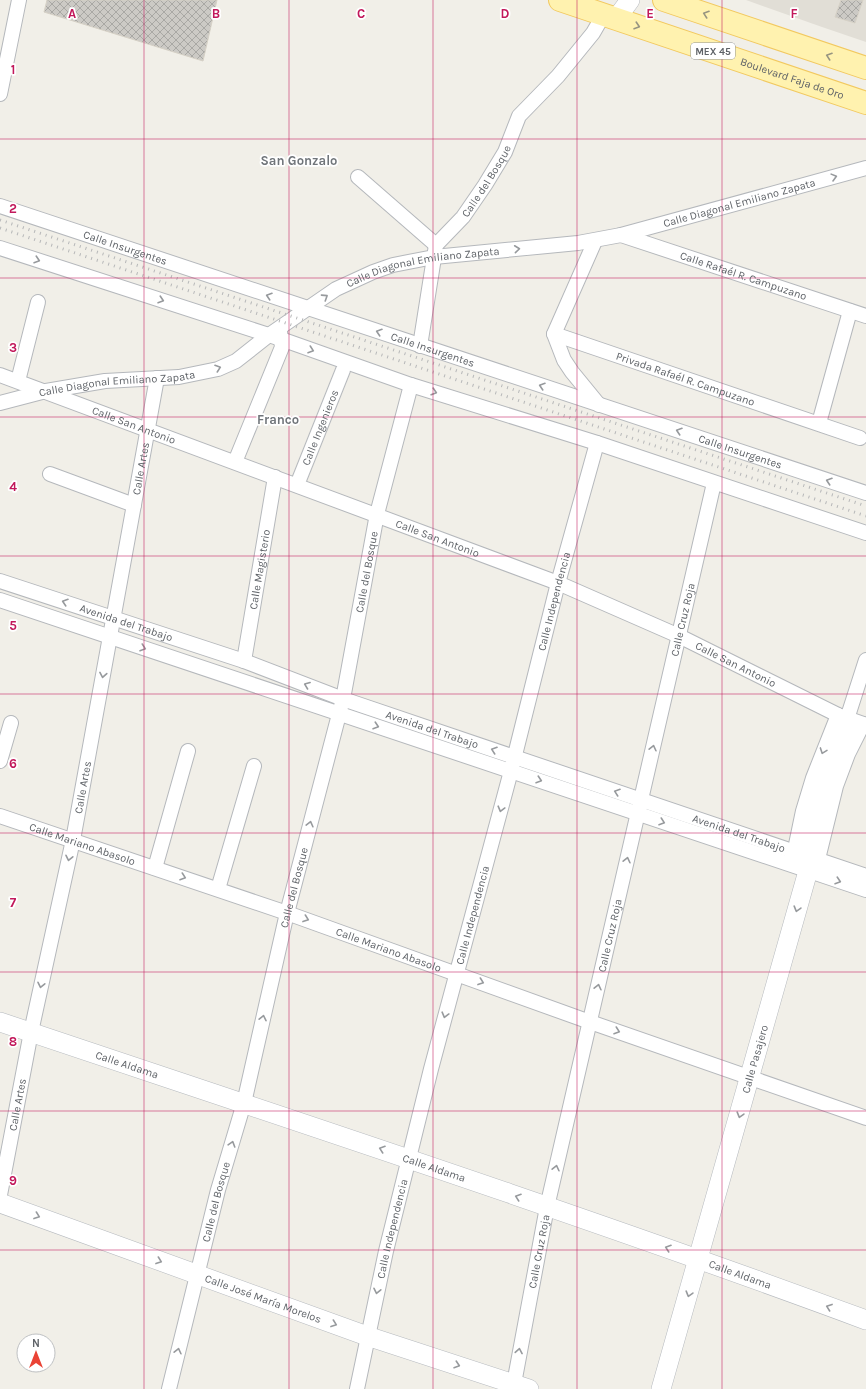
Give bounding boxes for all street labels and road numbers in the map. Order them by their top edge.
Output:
road number: MEX 45 [691,43,735,59]
street label: Boulevard Faja de Oro [738,55,846,102]
street label: Calle del Bosque [459,143,514,220]
street label: Calle Diagonal Emiliano Zapata [662,176,817,230]
street label: Calle Insurgentes [82,228,169,268]
street label: Calle Diagonal Emiliano Zapata [344,245,500,290]
street label: Calle Rafaél R. Campuzano [678,249,808,303]
street label: Calle Insurgentes [389,330,476,370]
street label: Privada Rafaél R. Campuzano [614,350,757,409]
street label: Calle Diagonal Emiliano Zapata [38,368,196,400]
street label: Calle Ingenieros [300,388,342,467]
street label: Calle San Antonio [90,404,177,447]
street label: Calle Insurgentes [697,432,784,472]
street label: Calle Artes [130,441,152,496]
street label: Calle San Antonio [394,517,481,560]
street label: Calle Magisterio [247,528,273,610]
street label: Calle del Bosque [353,530,381,614]
street label: Calle Independencia [535,550,573,652]
street label: Calle Cruz Roja [668,582,698,658]
street label: Avenida del Trabajo [78,602,174,644]
street label: Calle San Antonio [693,639,778,690]
street label: Avenida del Trabajo [384,708,480,751]
street label: Calle Artes [72,760,94,815]
street label: Avenida del Trabajo [691,812,787,855]
street label: Calle Mariano Abasolo [28,820,137,868]
street label: Calle del Bosque [278,846,311,929]
street label: Calle Independencia [453,864,492,966]
street label: Calle Cruz Roja [595,897,625,973]
street label: Calle Mariano Abasolo [334,925,443,975]
street label: Calle Pasajero [739,1024,771,1095]
street label: Calle Aldama [94,1048,160,1082]
street label: Calle Artes [6,1077,29,1132]
street label: Calle Aldama [401,1151,467,1185]
street label: Calle del Bosque [199,1160,233,1243]
street label: Calle Independencia [374,1178,411,1280]
street label: Calle Cruz Roja [526,1214,552,1289]
street label: Calle Aldama [707,1257,773,1292]
street label: Calle José María Morelos [203,1272,323,1326]

